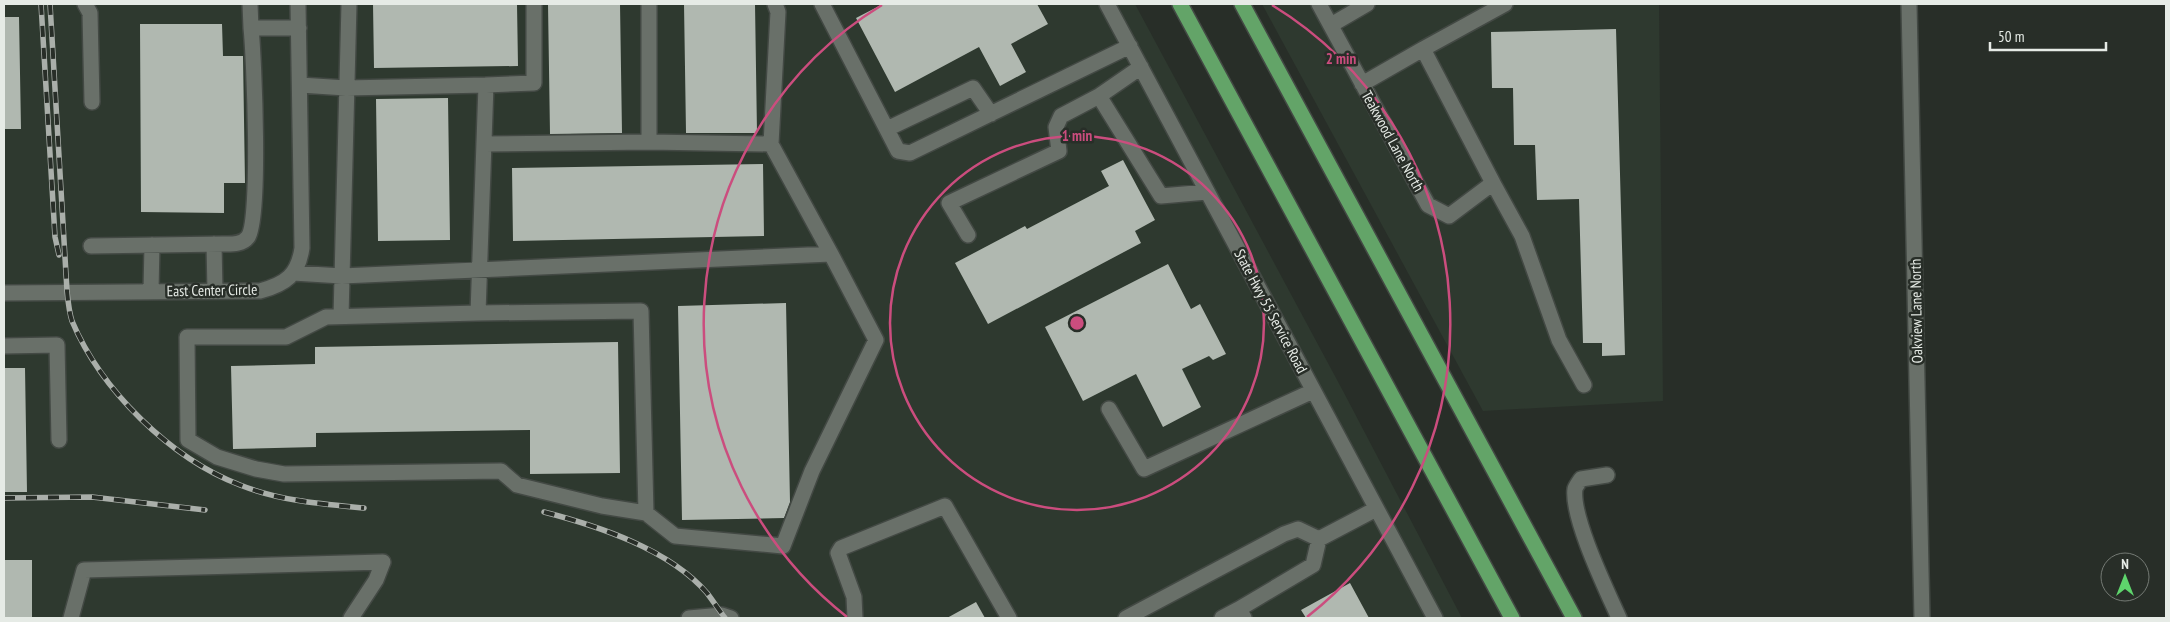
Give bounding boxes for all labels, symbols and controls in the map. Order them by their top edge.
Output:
scale bar [1990,20,2106,52]
text: 50 m [1998,27,2024,46]
text: 2 min [1326,49,1356,68]
street label: Teakwood Lane North [1357,87,1429,195]
text: 1 min [1062,126,1092,145]
street label: State Hwy 55 Service Road [1230,246,1312,376]
street label: Oakview Lane North [1906,259,1926,363]
street label: East Center Circle [166,280,258,300]
centre of rings [1068,314,1086,332]
north arrow [2100,552,2150,602]
text: N [2121,555,2129,573]

